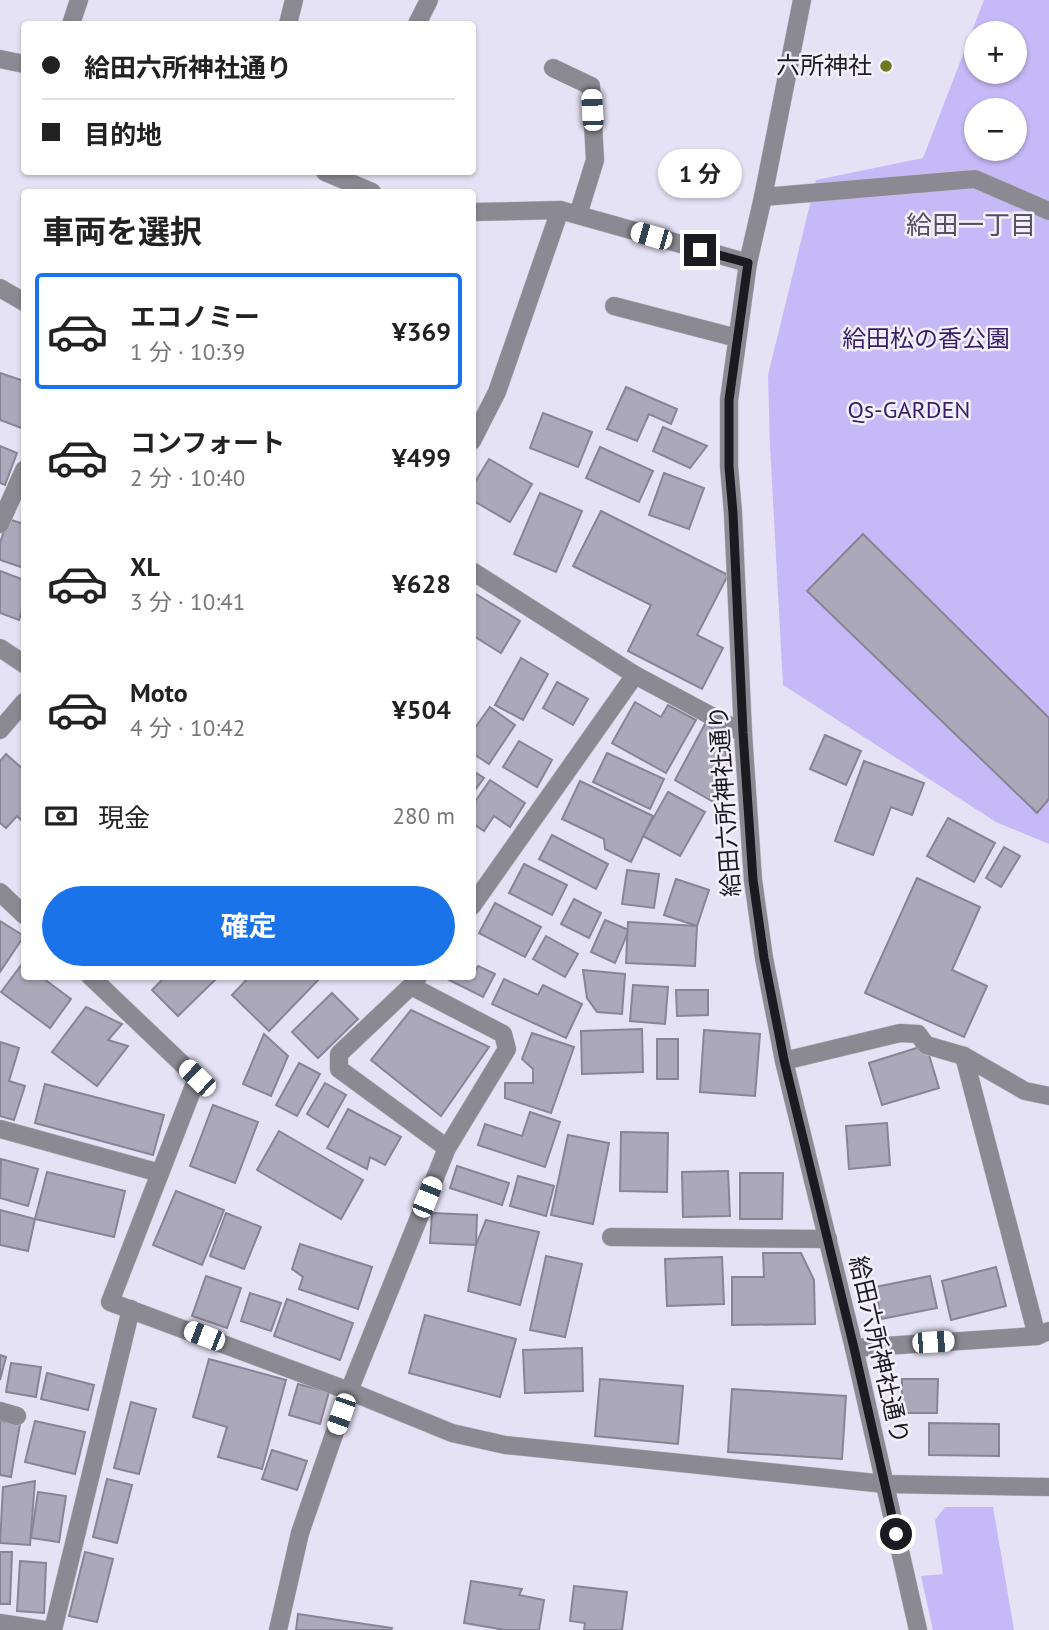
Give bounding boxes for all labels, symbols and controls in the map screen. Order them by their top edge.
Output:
map controls [964,21,1027,161]
button: + [964,21,1027,84]
place label: 六所神社 [776,50,872,81]
text: 給田六所神社通り [84,51,292,84]
marker: 六所神社 [878,58,894,74]
car [581,88,604,132]
button: − [964,98,1027,161]
text: 目的地 [84,118,162,151]
callout: 1 分 [658,148,742,198]
text: 1 分 [679,159,721,188]
district label: 給田一丁目 [906,208,1036,241]
text: 車両を選択 [42,210,202,252]
car [628,220,675,252]
route end [684,234,716,266]
icon: car [46,300,109,363]
text: エコノミー [130,300,260,333]
text: ¥369 [392,315,451,348]
park label: 給田松の香公園 [842,323,1010,354]
text: 1 分 · 10:39 [130,337,245,366]
park label: Qs-GARDEN [848,394,970,425]
icon: car [46,426,109,489]
text: コンフォート [130,426,285,459]
text: ¥499 [392,441,451,474]
text: 2 分 · 10:40 [130,463,245,492]
text: XL [130,550,160,583]
icon: car [46,552,109,615]
text: ¥628 [392,567,451,600]
text: 3 分 · 10:41 [130,587,245,616]
text: Moto [130,676,188,709]
icon: car [46,678,109,741]
text: ¥504 [392,693,451,726]
street label: 給田六所神社通り [702,704,747,898]
text: 4 分 · 10:42 [130,713,245,742]
icon: cash [42,797,80,835]
text: 現金 [98,801,150,834]
text: 280 m [393,801,455,830]
button: 確定 [42,886,455,966]
car [175,1056,220,1100]
car [410,1174,445,1220]
street label: 給田六所神社通り [843,1253,916,1447]
car [181,1319,228,1353]
car [912,1330,955,1354]
car [325,1391,358,1437]
route start [880,1518,912,1550]

